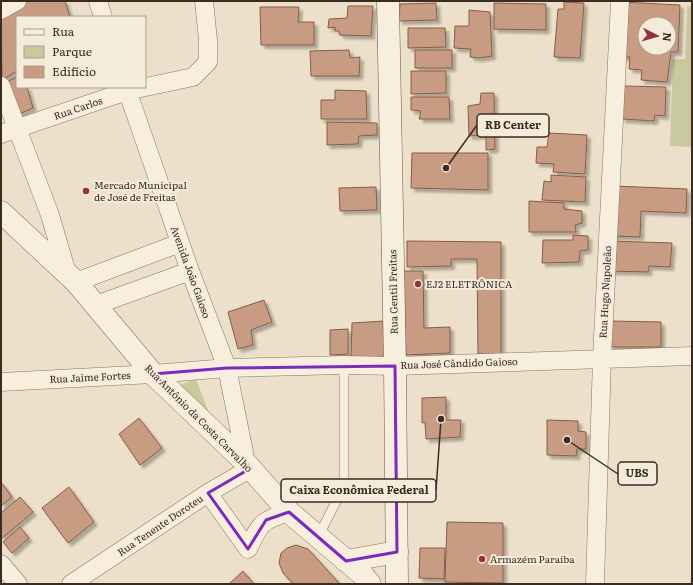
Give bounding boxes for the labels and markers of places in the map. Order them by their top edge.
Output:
callout: RB Center [477,114,549,137]
place label: Mercado Municipal de José de Freitas [94,177,187,204]
marker: Mercado Municipal de José de Freitas [81,186,91,196]
place label: EJ2 ELETRÔNICA [426,276,513,291]
marker: EJ2 ELETRÔNICA [413,279,423,289]
callout: UBS [618,462,657,485]
callout: Caixa Econômica Federal [281,479,436,502]
place label: Armazém Paraíba [490,551,575,566]
marker: Armazém Paraíba [477,554,487,564]

